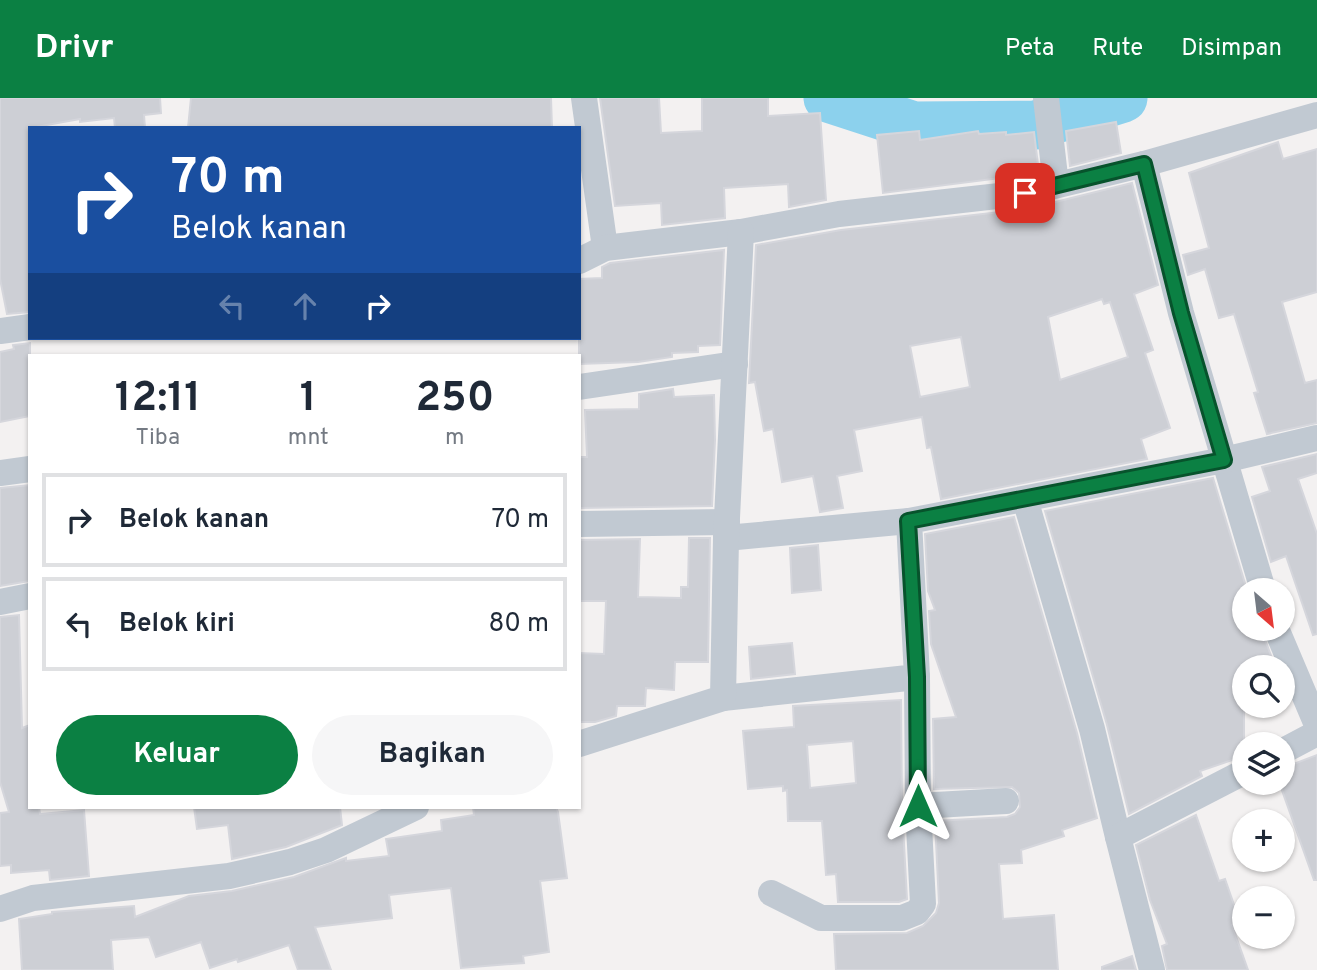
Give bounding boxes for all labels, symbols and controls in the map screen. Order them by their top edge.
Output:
text: Drivr [35,28,114,70]
text: Peta [1005,34,1054,64]
text: Rute [1092,34,1143,64]
text: Disimpan [1181,34,1282,64]
text: 70 m [171,149,285,211]
icon: right [56,154,147,245]
pin [995,163,1055,223]
icon: arrive [1006,174,1044,212]
text: Belok kanan [171,210,347,250]
icon: left [213,287,251,325]
icon: ahead [286,287,324,325]
icon: right [359,287,397,325]
text: 12:11 [115,373,201,426]
text: 1 [300,373,317,426]
text: 250 [415,373,494,426]
text: Tiba [136,424,180,453]
text: mnt [288,424,329,453]
text: m [445,424,465,453]
icon: right [60,501,98,539]
text: Belok kanan [119,504,269,537]
text: 70 m [491,504,549,537]
north arrow [1232,578,1295,640]
map controls [1232,578,1295,949]
icon: left [60,605,98,643]
text: Belok kiri [119,608,235,641]
text: 80 m [489,608,549,641]
button: search [1232,655,1295,718]
button: Keluar [56,715,298,795]
button: Bagikan [312,715,553,795]
button: layers [1232,732,1295,795]
position arrow [881,769,955,843]
button: + [1232,809,1295,872]
button: − [1232,886,1295,949]

